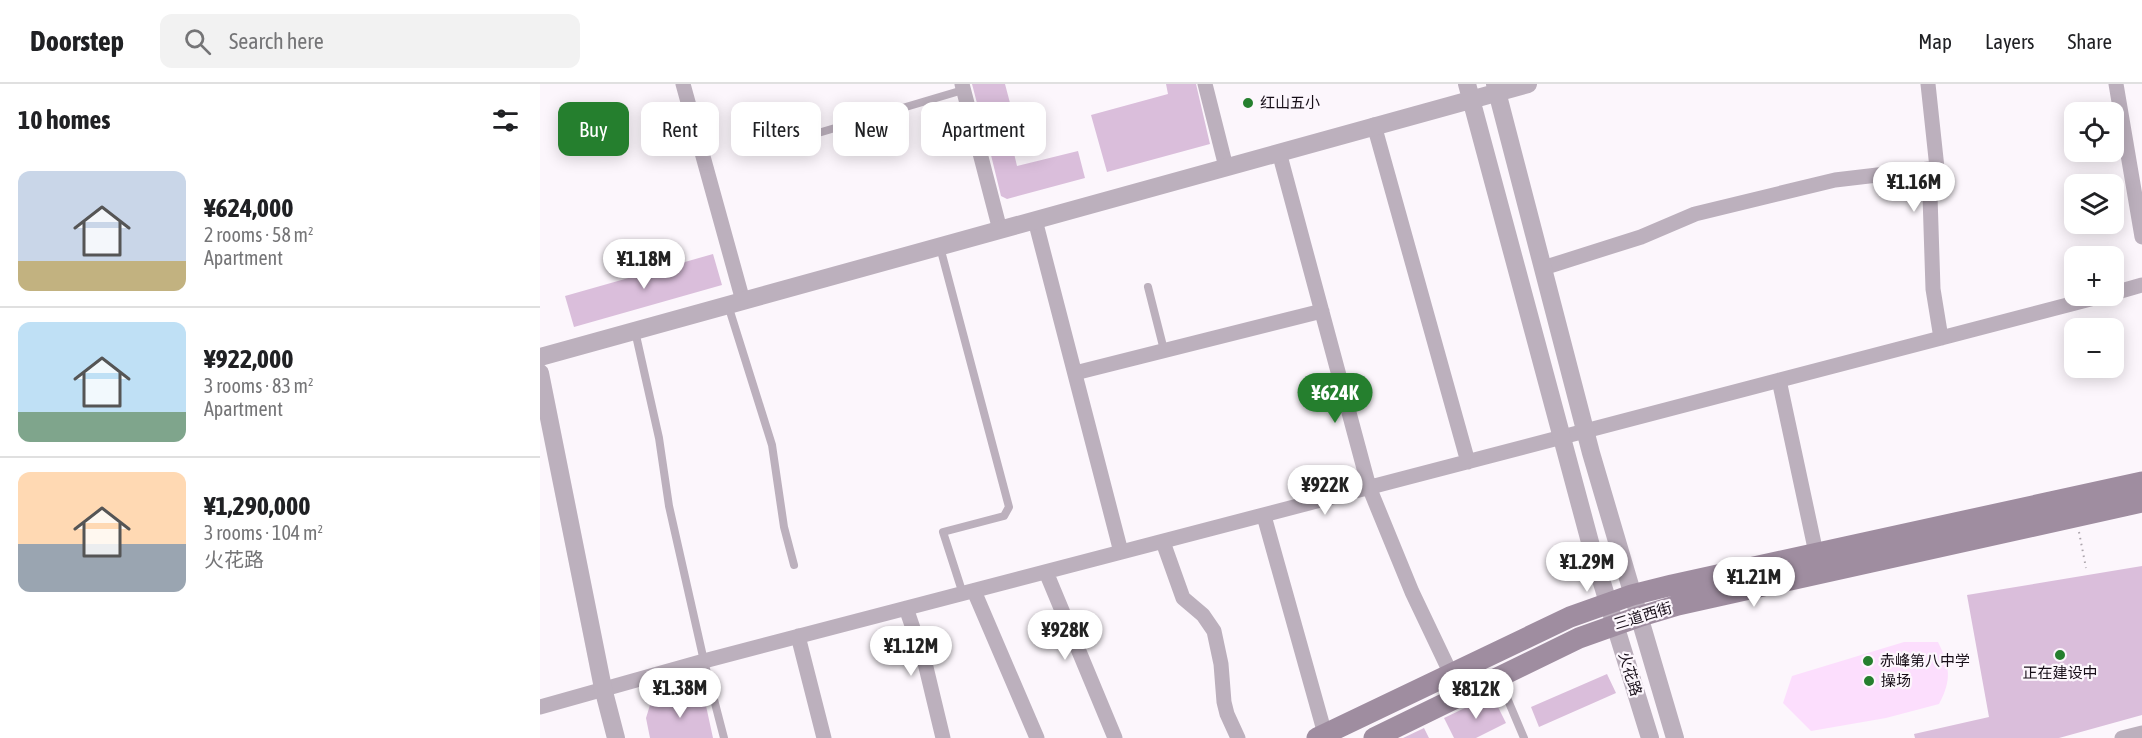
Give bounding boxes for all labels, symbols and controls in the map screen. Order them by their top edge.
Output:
search box [160,14,580,68]
text: Doorstep [30,25,124,57]
icon: search [181,25,214,58]
text: Search here [229,28,324,54]
text: Map [1918,29,1952,53]
text: Layers [1985,29,2035,53]
text: Share [2068,29,2112,53]
place label: 红山五小 [1260,94,1320,111]
marker: 红山五小 [1241,96,1255,110]
chip: Buy [558,102,629,156]
chip: Rent [641,102,719,156]
chip: Filters [731,102,821,156]
chip: New [833,102,909,156]
chip: Apartment [921,102,1046,156]
map controls [2064,102,2124,378]
button: locate [2064,102,2124,162]
icon: filters [489,104,522,137]
text: 10 homes [18,105,111,135]
pin: ¥1.16M [1865,162,1963,213]
text: ¥1.16M [1887,170,1941,193]
button: layers [2064,174,2124,234]
text: ¥624,000 [204,193,294,223]
icon: home [66,195,138,267]
text: 2 rooms · 58 m² [204,223,314,246]
pin: ¥1.18M [595,239,693,290]
text: Apartment [204,246,283,269]
button: + [2064,246,2124,306]
text: ¥1.18M [617,247,671,270]
button: − [2064,318,2124,378]
text: ¥922,000 [204,344,294,374]
icon: home [66,346,138,418]
pin: ¥624K [1293,373,1377,424]
text: 3 rooms · 83 m² [204,374,314,397]
text: ¥624K [1312,381,1358,404]
text: Apartment [204,397,283,420]
pin: ¥922K [1283,465,1367,516]
text: ¥922K [1302,473,1348,496]
text: ¥1,290,000 [204,491,310,521]
icon: home [66,496,138,568]
text: 3 rooms · 104 m² [204,521,323,544]
pin: ¥1.29M [1538,542,1636,593]
text: 火花路 [204,548,264,571]
text: ¥1.29M [1560,550,1614,573]
pin: ¥1.21M [1705,557,1803,608]
text: ¥1.21M [1727,565,1781,588]
street label: 三道西街 [1612,599,1674,632]
pin: ¥928K [1023,610,1107,661]
text: ¥928K [1042,618,1088,641]
pin: ¥1.12M [862,626,960,677]
text: ¥1.12M [884,634,938,657]
marker: 正在建设中 [2053,648,2067,662]
street label: 火花路 [1616,650,1645,698]
place label: 赤峰第八中学 [1880,652,1970,669]
marker: 赤峰第八中学 [1861,654,1875,668]
place label: 正在建设中 [2022,664,2098,681]
pin: ¥1.38M [631,668,729,719]
pin: ¥812K [1434,669,1518,720]
place label: 操场 [1881,672,1911,689]
marker: 操场 [1862,674,1876,688]
text: ¥1.38M [653,676,707,699]
text: ¥812K [1453,677,1499,700]

